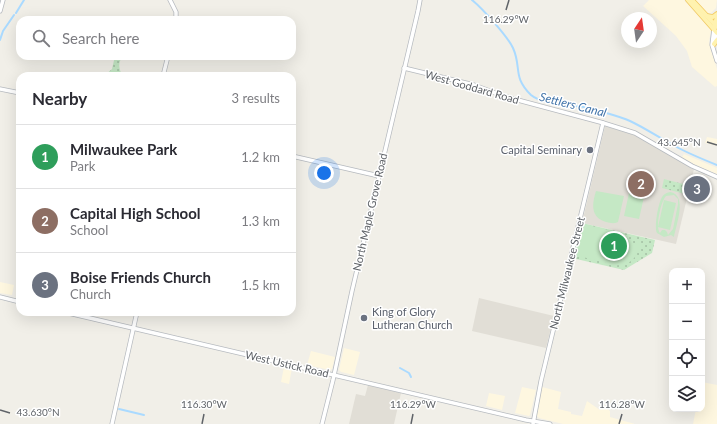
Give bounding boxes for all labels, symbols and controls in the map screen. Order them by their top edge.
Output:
north arrow [621,12,657,48]
text: 116.29°W [483,13,530,25]
search box [16,16,296,60]
icon: search [30,27,52,49]
text: Search here [62,29,139,47]
street label: West Goddard Road [424,67,521,106]
text: Nearby [32,88,87,109]
water label: Settlers Canal [538,89,608,120]
text: 3 results [232,90,280,106]
text: 43.645°N [657,136,701,148]
text: Milwaukee Park [70,140,177,158]
place label: Capital Seminary [501,143,582,156]
marker: Capital Seminary [585,145,595,155]
text: 1 [41,149,49,165]
text: 1.2 km [241,149,280,165]
street label: North Maple Grove Road [350,152,389,272]
text: Park [70,158,95,174]
your location [314,163,334,183]
pin: 2 [628,169,654,199]
pin: 3 [684,174,710,204]
text: Capital High School [70,204,201,222]
text: 2 [41,213,49,229]
text: 1.3 km [241,213,280,229]
street label: North Milwaukee Street [546,215,587,331]
text: School [70,222,108,238]
pin: 1 [601,231,627,261]
text: Boise Friends Church [70,268,211,286]
map controls [669,268,705,412]
button: + [669,268,705,304]
text: 3 [41,277,49,293]
text: 1.5 km [241,277,280,293]
text: Church [70,286,111,302]
button: − [669,304,705,340]
place label: King of Glory Lutheran Church [372,305,452,331]
marker: King of Glory Lutheran Church [359,313,369,323]
button: locate [669,340,705,376]
street label: West Ustick Road [244,348,330,379]
button: layers [669,376,705,412]
text: 116.30°W [181,398,228,410]
text: 116.29°W [390,398,437,410]
text: 116.28°W [599,398,646,410]
text: 43.630°N [16,406,60,418]

